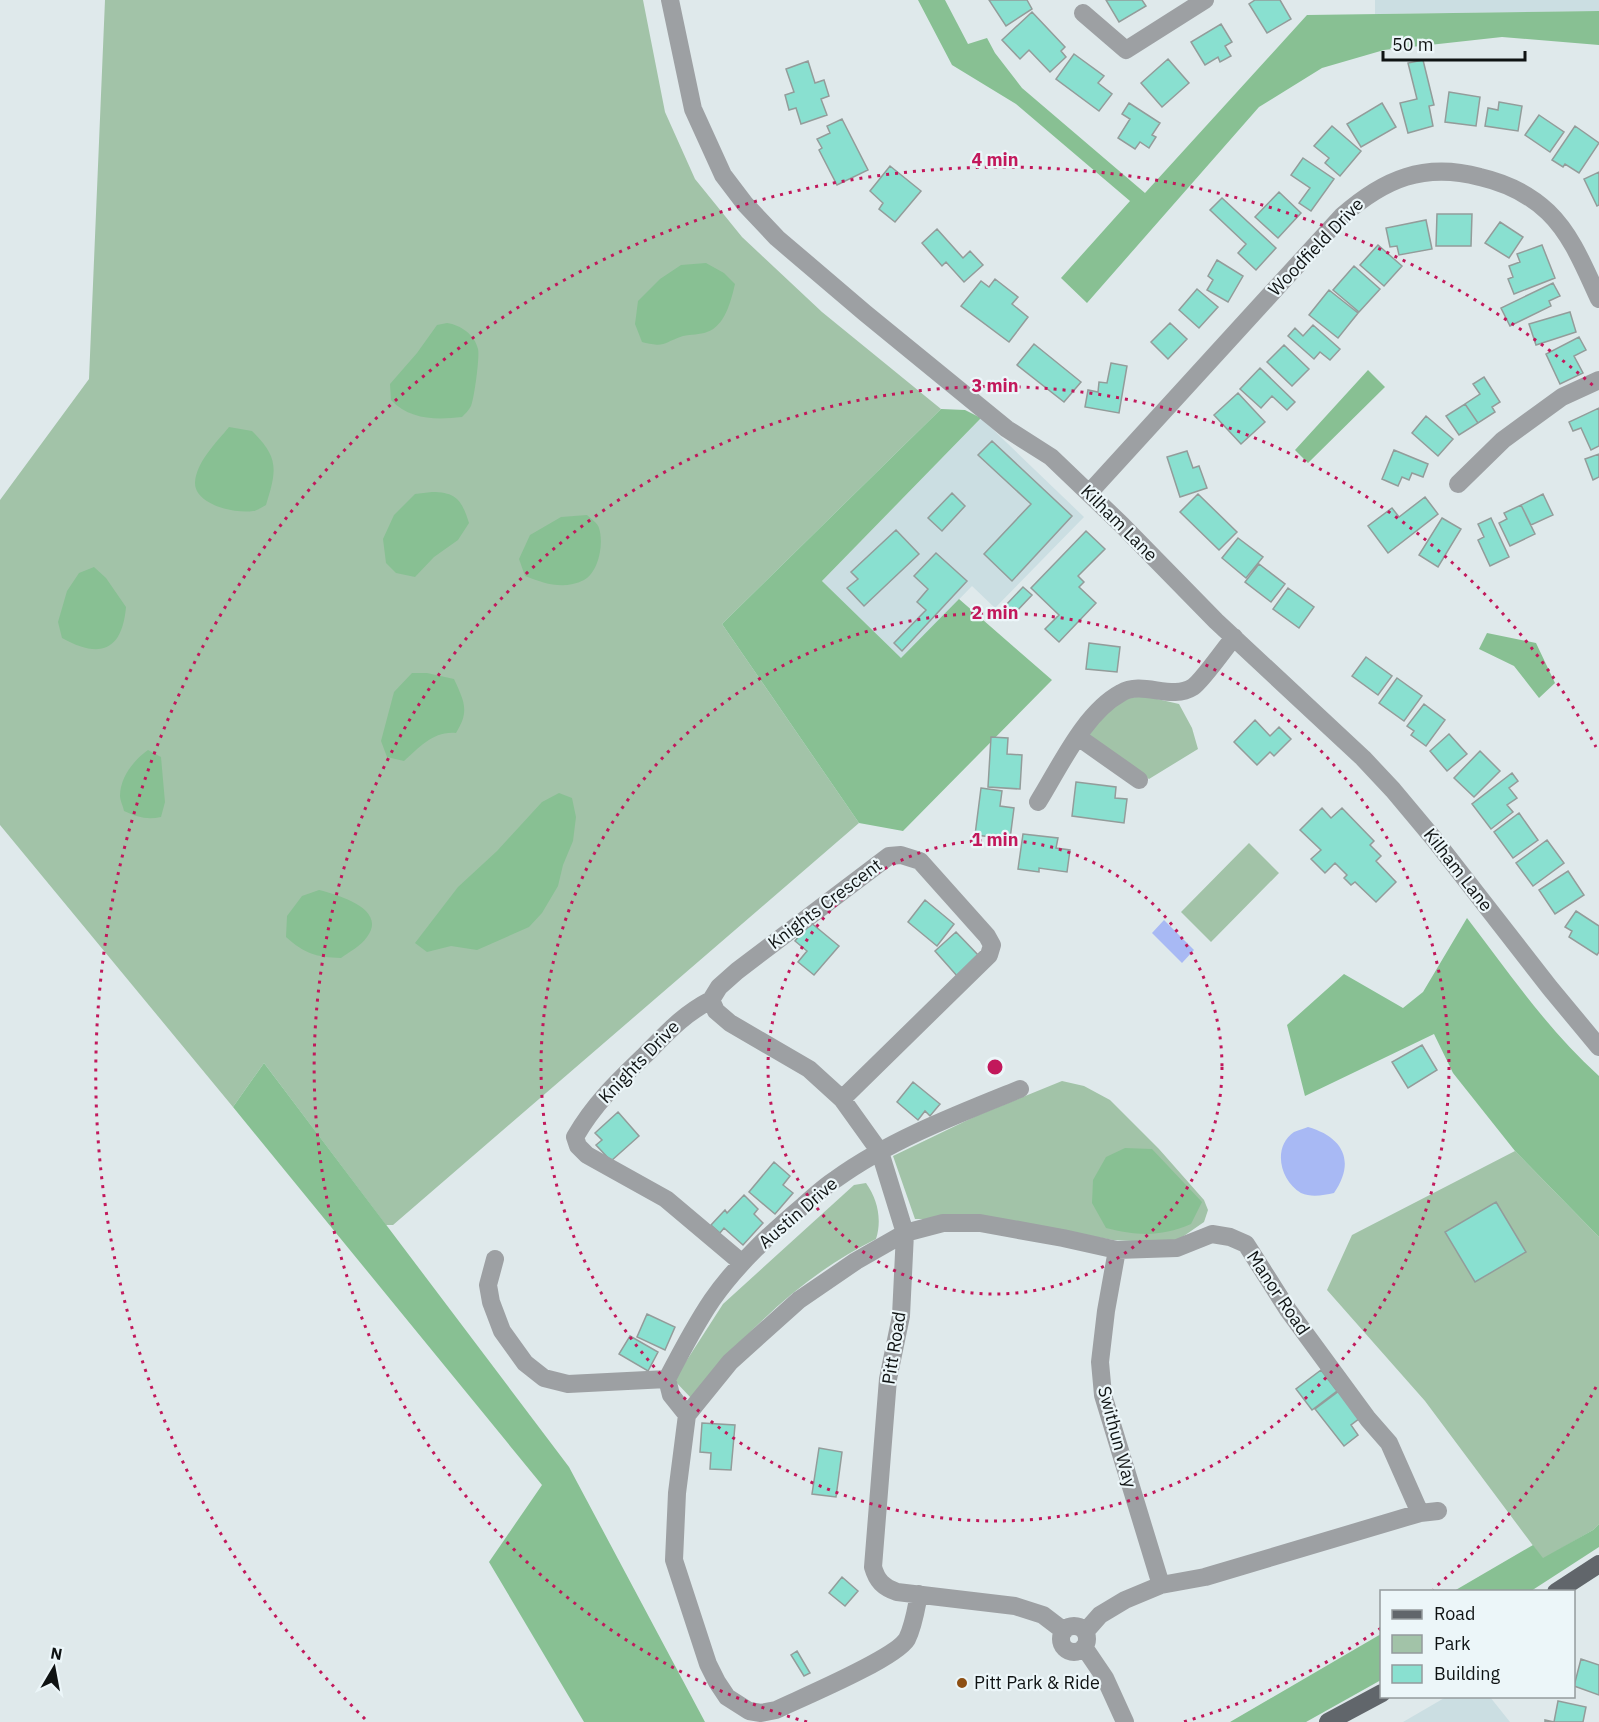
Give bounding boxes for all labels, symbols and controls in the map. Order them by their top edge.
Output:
scale bar [1383,24,1526,62]
text: 50 m [1392,33,1434,56]
text: 4 min [971,148,1019,171]
street label: Woodfield Drive [1263,193,1368,301]
text: 3 min [971,374,1019,397]
street label: Kilham Lane [1076,479,1163,566]
text: 2 min [971,601,1019,624]
street label: Kilham Lane [1419,823,1498,916]
text: 1 min [971,828,1019,851]
street label: Knights Crescent [763,853,886,954]
street label: Knights Drive [593,1015,684,1108]
centre of rings [985,1057,1005,1077]
street label: Austin Drive [753,1172,842,1253]
street label: Manor Road [1242,1246,1315,1339]
street label: Pitt Road [876,1310,911,1386]
street label: Swithun Way [1093,1383,1142,1490]
legend [1380,1590,1575,1698]
text: Road [1434,1602,1475,1625]
text: Park [1434,1632,1471,1655]
north arrow [24,1638,84,1698]
text: N [49,1642,64,1664]
text: Building [1434,1662,1501,1685]
place label: Pitt Park & Ride [974,1671,1100,1694]
marker: Pitt Park & Ride [955,1676,969,1690]

